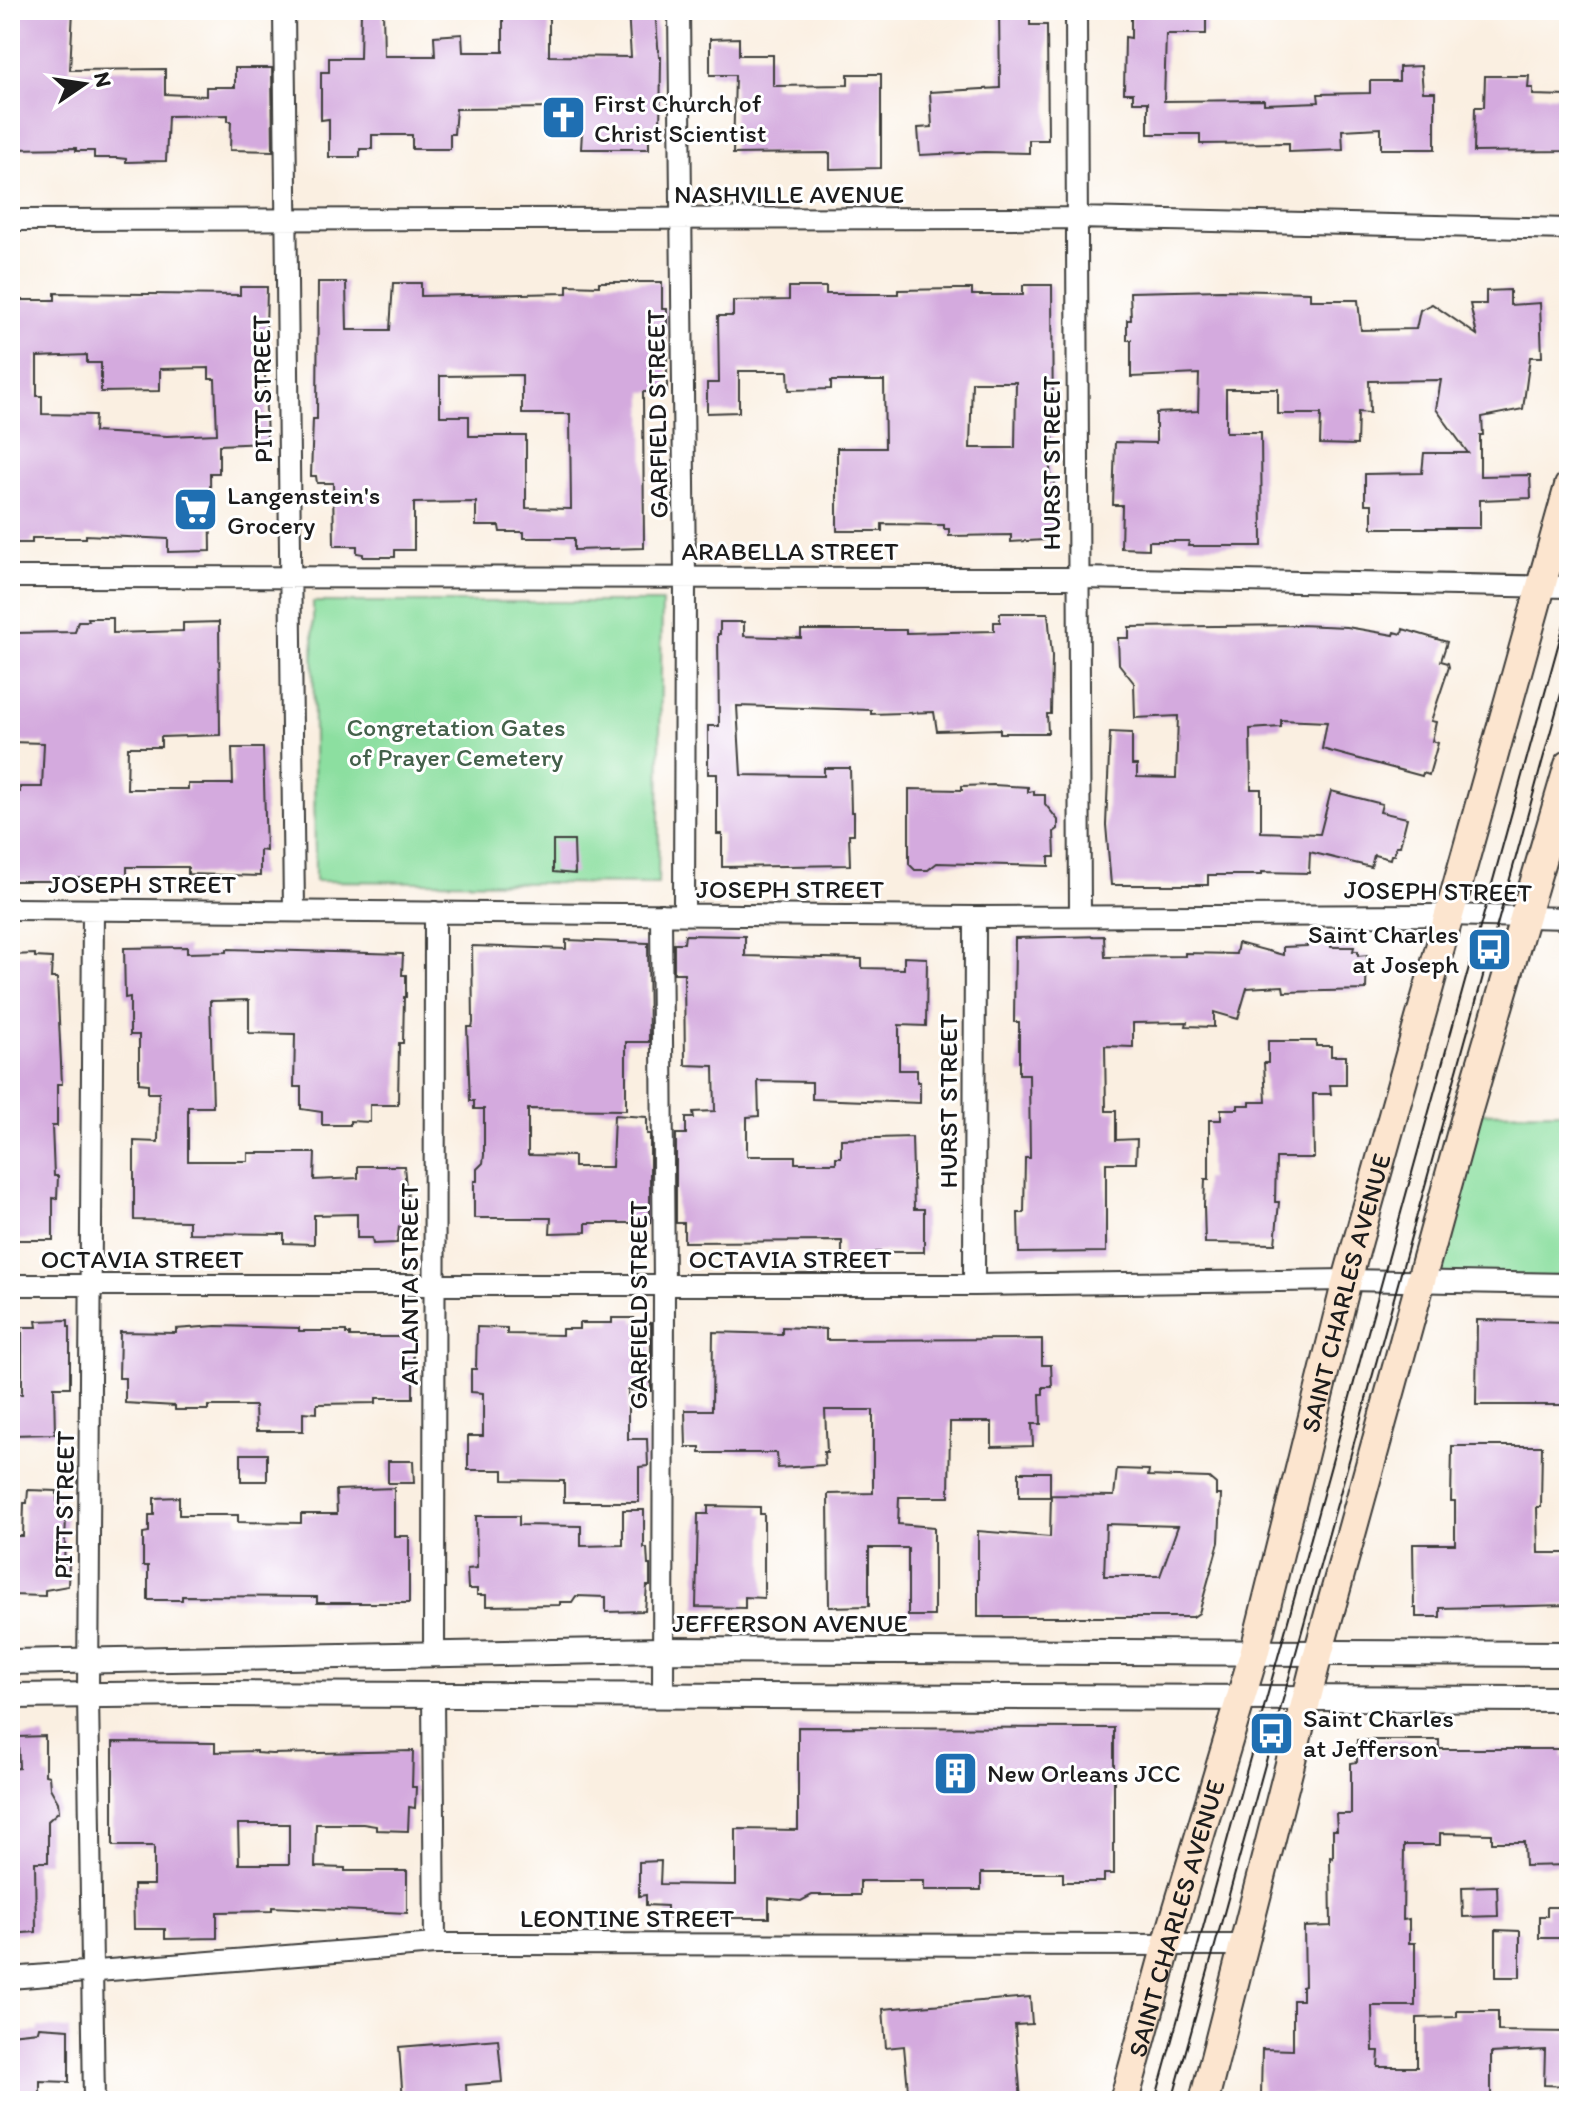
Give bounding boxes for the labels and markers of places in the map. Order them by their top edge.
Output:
place label: First Church of Christ Scientist [594,87,767,149]
church icon: First Church of Christ Scientist [539,94,587,142]
place label: Langenstein's Grocery [227,479,380,541]
supermarket icon: Langenstein's Grocery [172,486,220,534]
place label: Saint Charles at Joseph [1308,918,1459,980]
bus stop icon: Saint Charles at Joseph [1466,925,1514,973]
place label: Saint Charles at Jefferson [1303,1702,1454,1764]
bus stop icon: Saint Charles at Jefferson [1248,1709,1296,1757]
building icon: New Orleans JCC [932,1749,980,1797]
place label: New Orleans JCC [987,1757,1181,1789]

